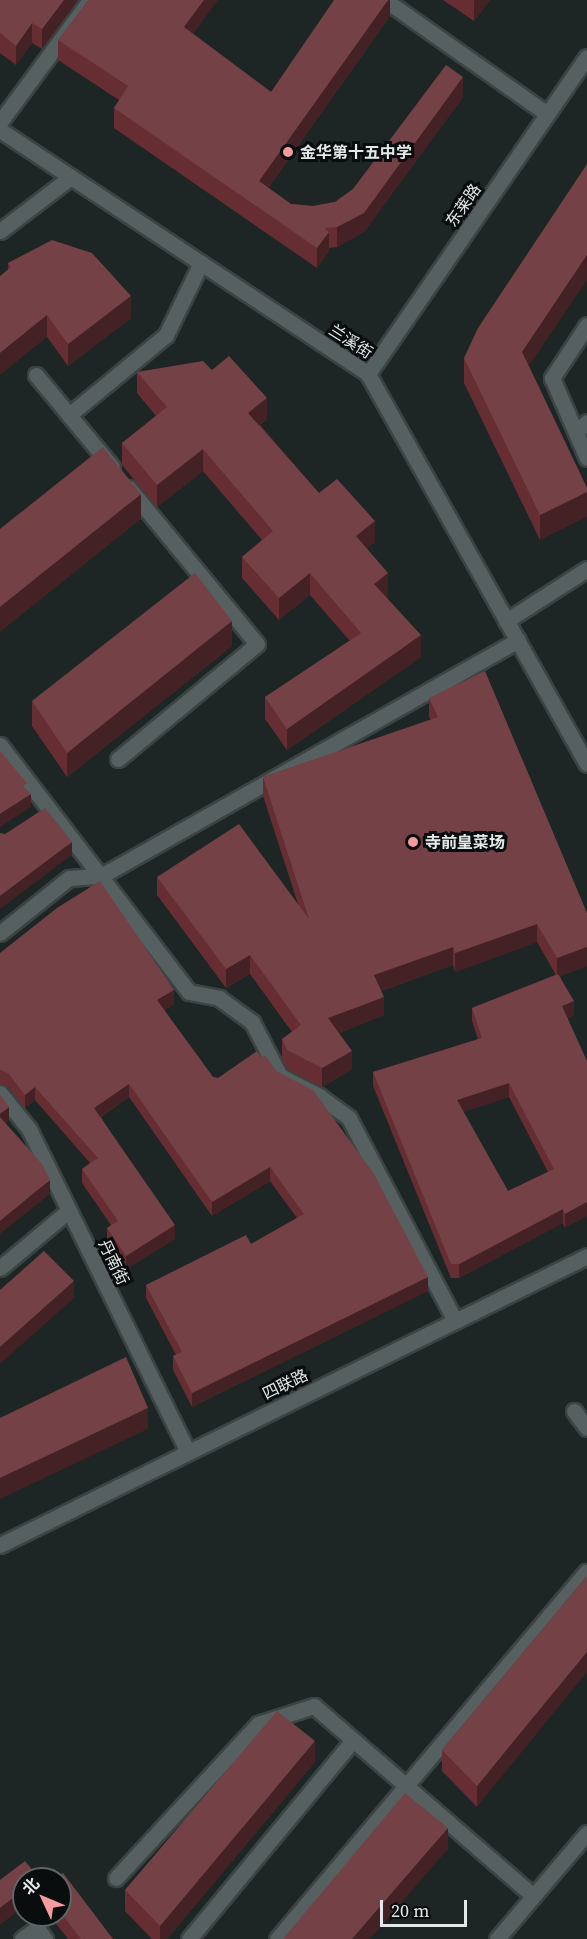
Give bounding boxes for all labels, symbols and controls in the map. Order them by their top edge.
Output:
place label: 金华第十五中学 [300,142,412,162]
marker: 金华第十五中学 [281,145,295,159]
street label: 东莱路 [441,180,485,230]
street label: 兰溪街 [326,320,376,362]
place label: 寺前皇菜场 [425,832,505,852]
marker: 寺前皇菜场 [406,835,420,849]
street label: 丹南街 [95,1236,133,1288]
street label: 四联路 [259,1365,311,1403]
north arrow [12,1867,72,1927]
text: 北 [17,1872,44,1899]
scale bar [383,1888,470,1926]
text: 20 m [391,1898,429,1923]

